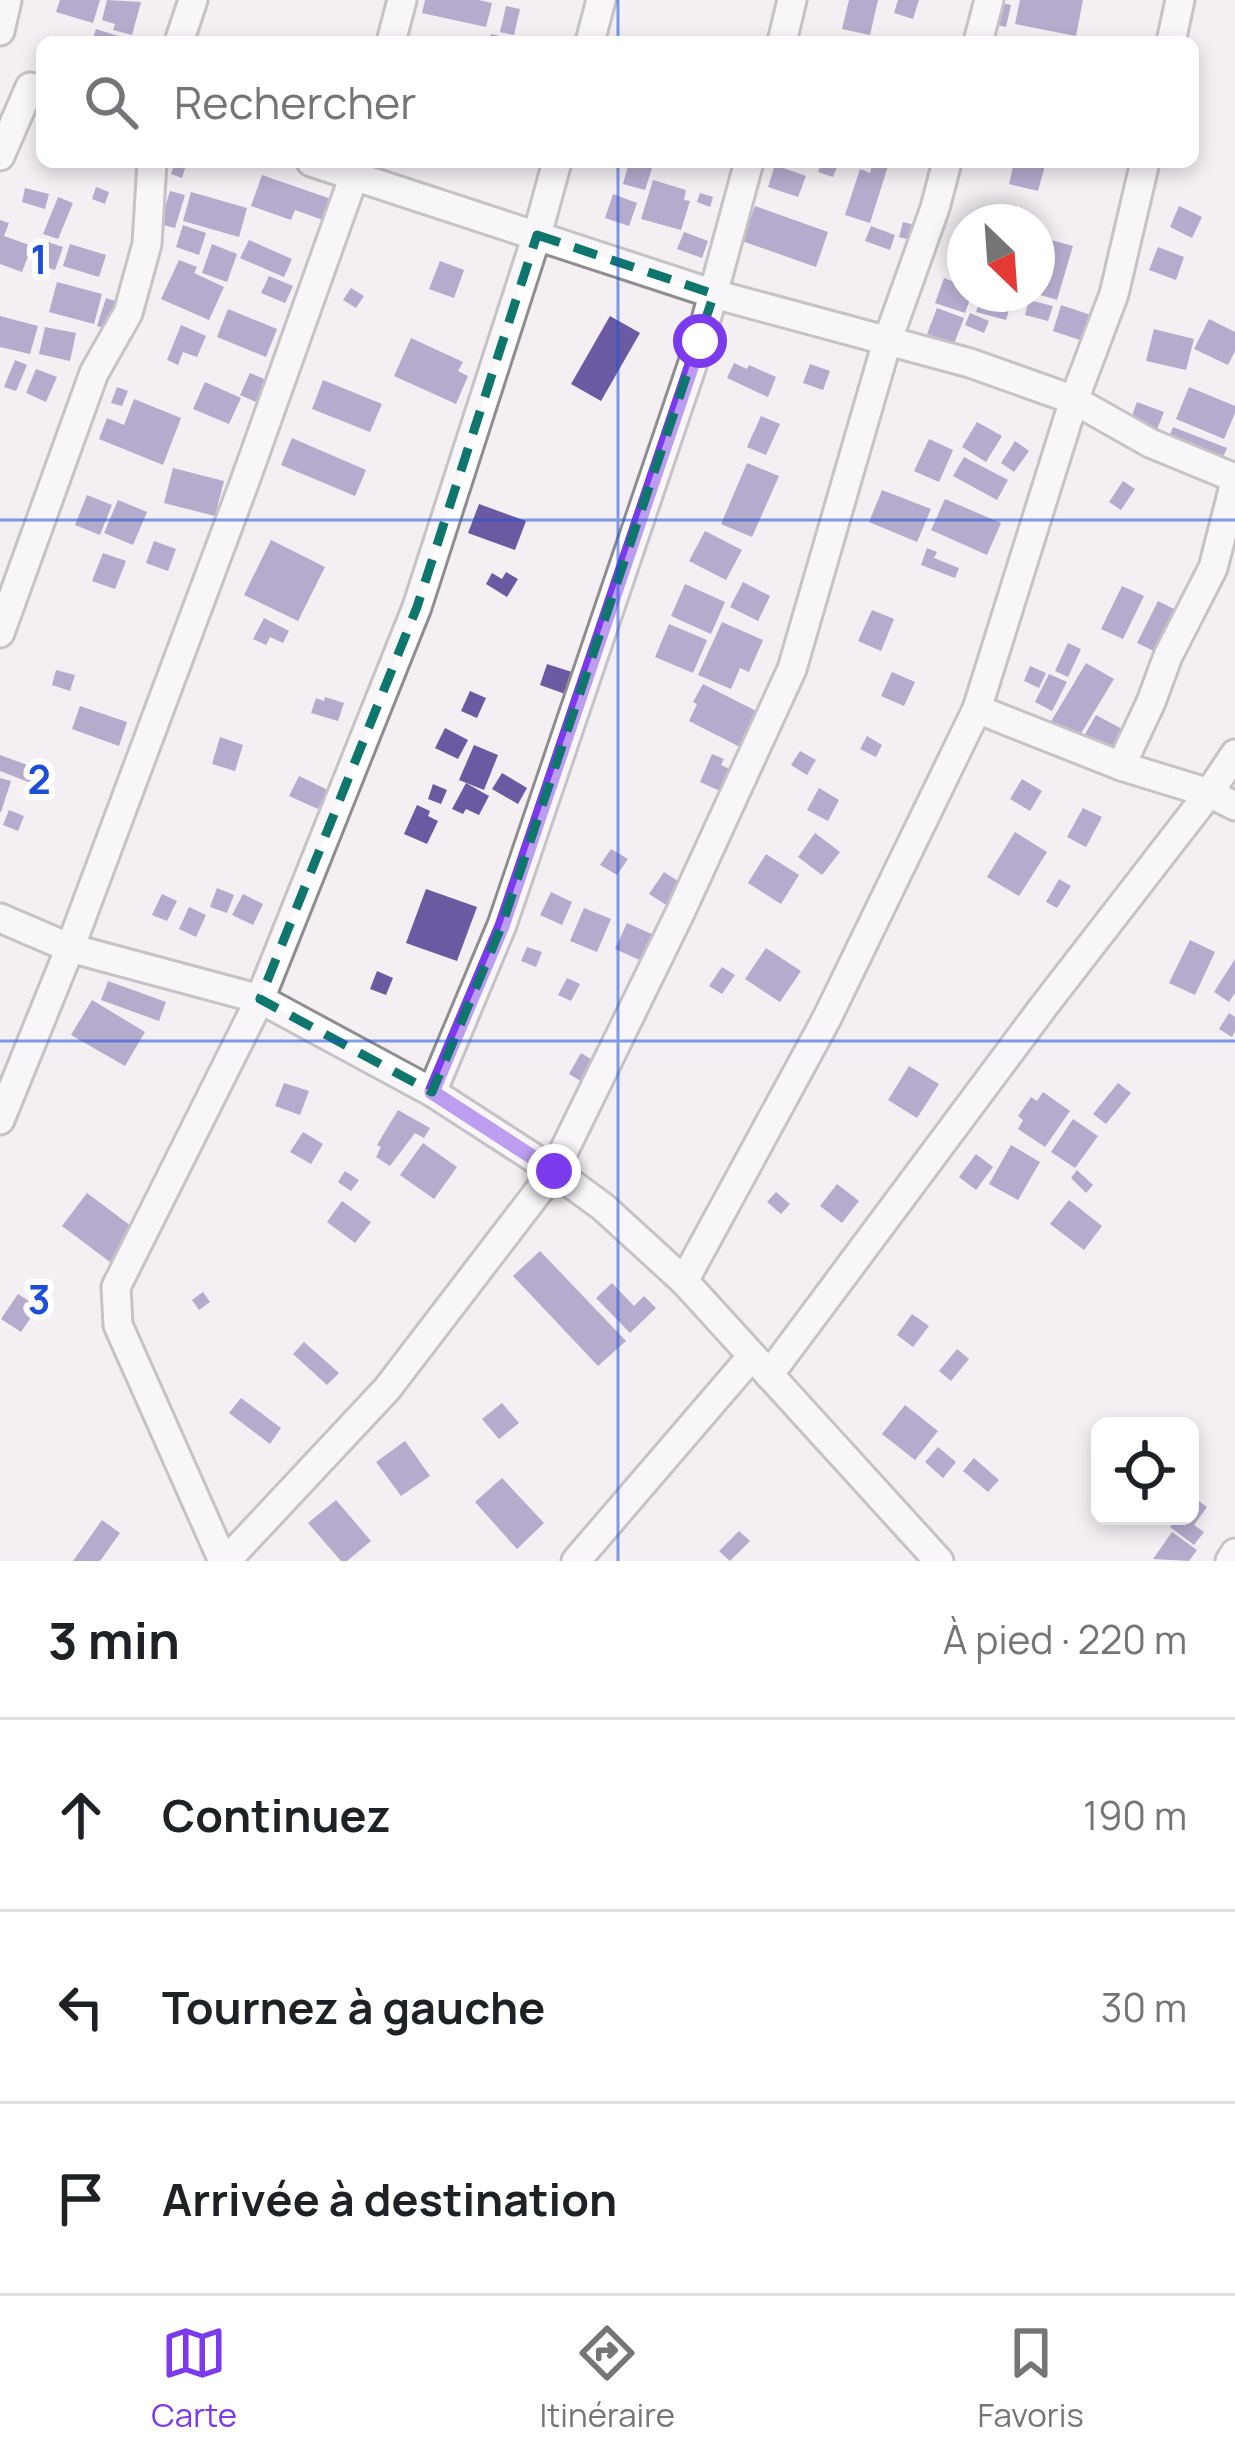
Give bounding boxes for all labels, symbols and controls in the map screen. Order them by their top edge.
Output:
search box [36,36,1199,168]
icon: search [78,69,144,135]
text: Rechercher [174,71,417,133]
north arrow [947,204,1055,312]
text: 1 [30,232,48,286]
route start [673,314,727,368]
text: 2 [27,752,51,806]
route end [527,1144,581,1198]
text: 3 [28,1272,50,1326]
map controls [1091,1417,1199,1525]
button: locate [1091,1417,1199,1525]
text: 3 min [48,1605,180,1674]
text: À pied · 220 m [943,1612,1187,1666]
icon: ahead [48,1782,114,1848]
text: Continuez [162,1784,391,1846]
text: 190 m [1083,1788,1187,1842]
icon: left [48,1974,114,2040]
text: Tournez à gauche [162,1976,545,2038]
text: 30 m [1101,1980,1187,2034]
icon: arrive [48,2166,114,2232]
text: Arrivée à destination [162,2168,617,2230]
tab: Carte [151,2320,237,2437]
tab: Itinéraire [539,2320,675,2437]
tab: Favoris [978,2320,1084,2437]

